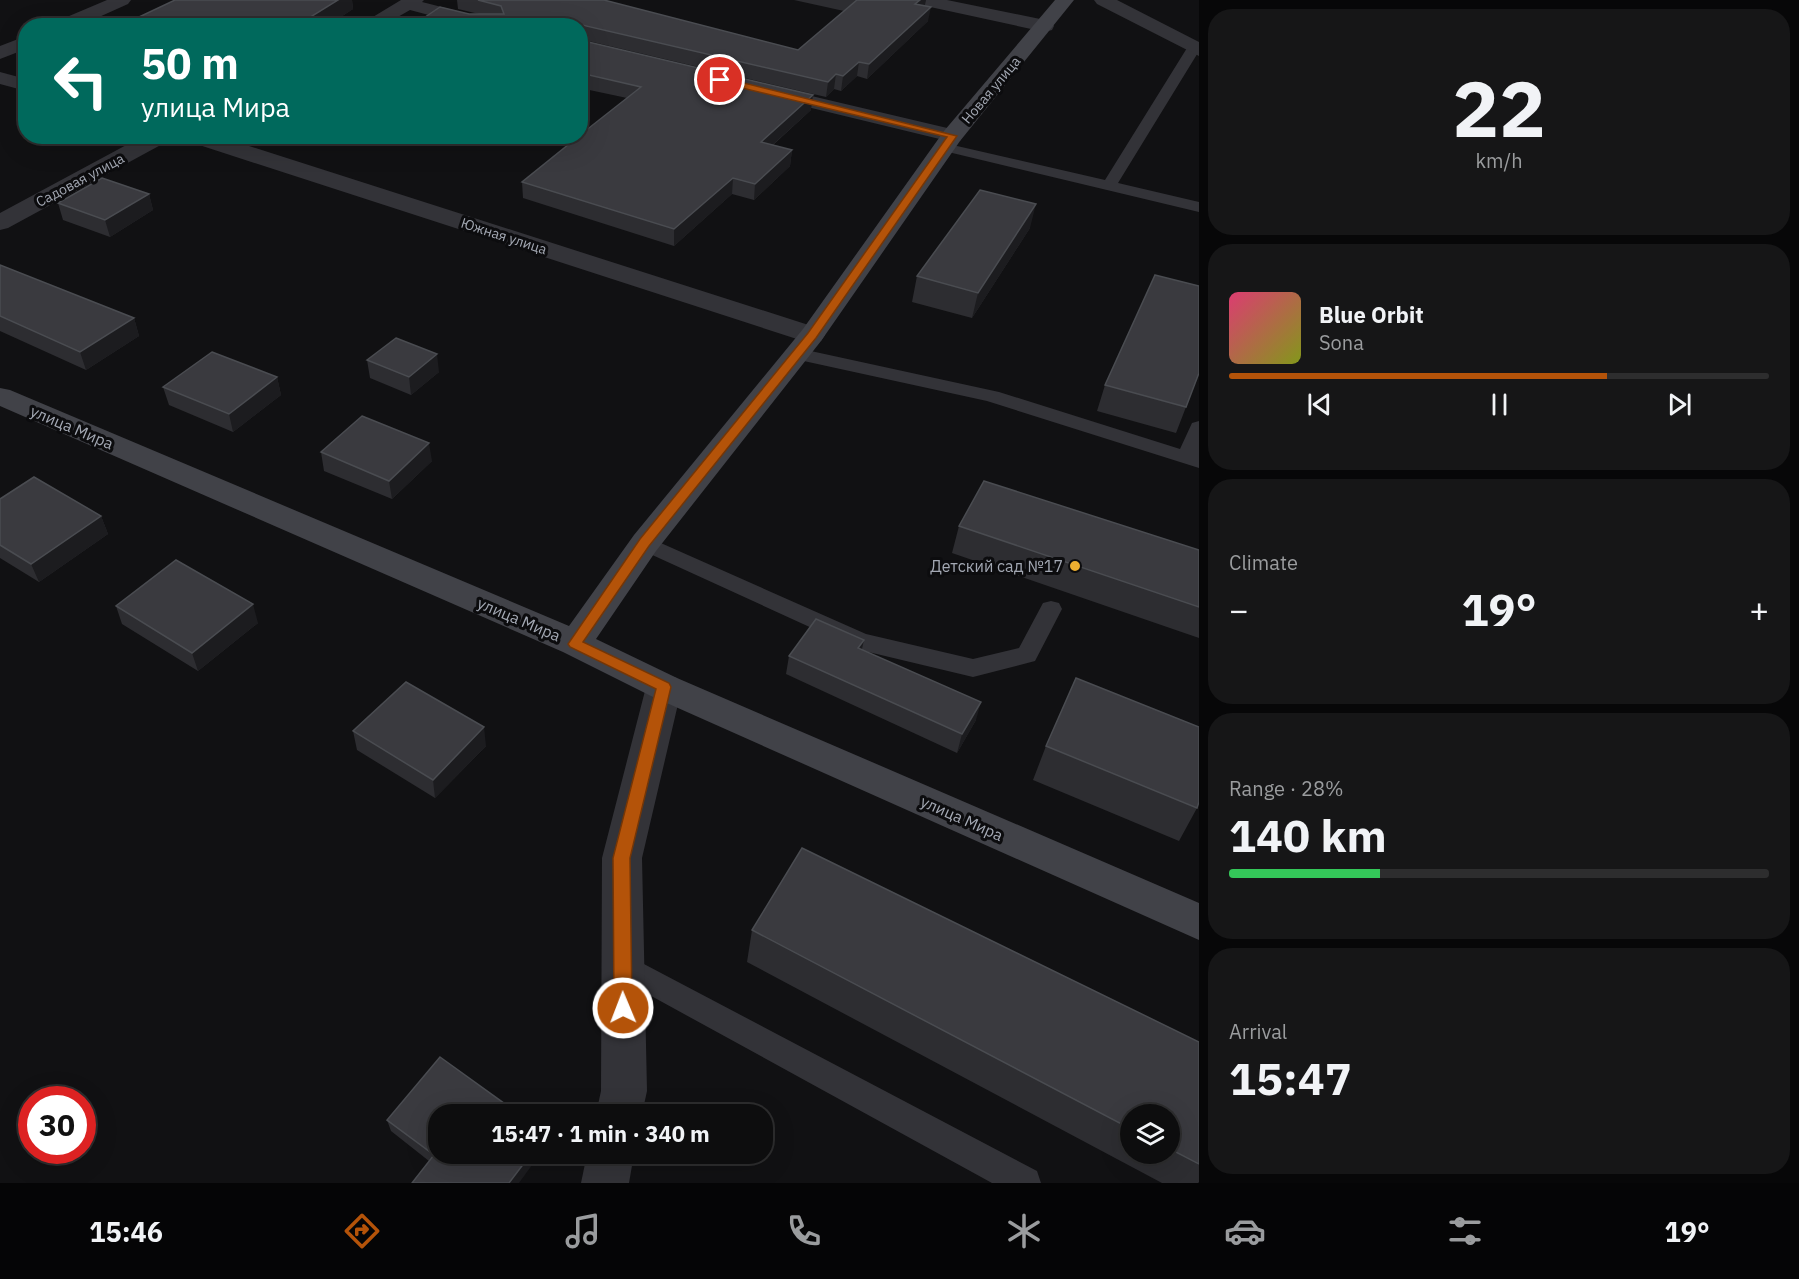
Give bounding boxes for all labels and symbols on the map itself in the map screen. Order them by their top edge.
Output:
street label: Новая улица [958,52,1025,127]
pin [694,54,745,105]
street label: Садовая улица [33,149,128,211]
street label: Южная улица [459,214,550,259]
street label: улица Мира [27,401,117,454]
place label: Детский сад №17 [930,556,1063,576]
marker: Детский сад №17 [1068,559,1082,573]
street label: улица Мира [474,593,564,646]
street label: улица Мира [918,791,1007,845]
position arrow [591,976,655,1040]
speed limit sign: 30 [18,1086,96,1164]

